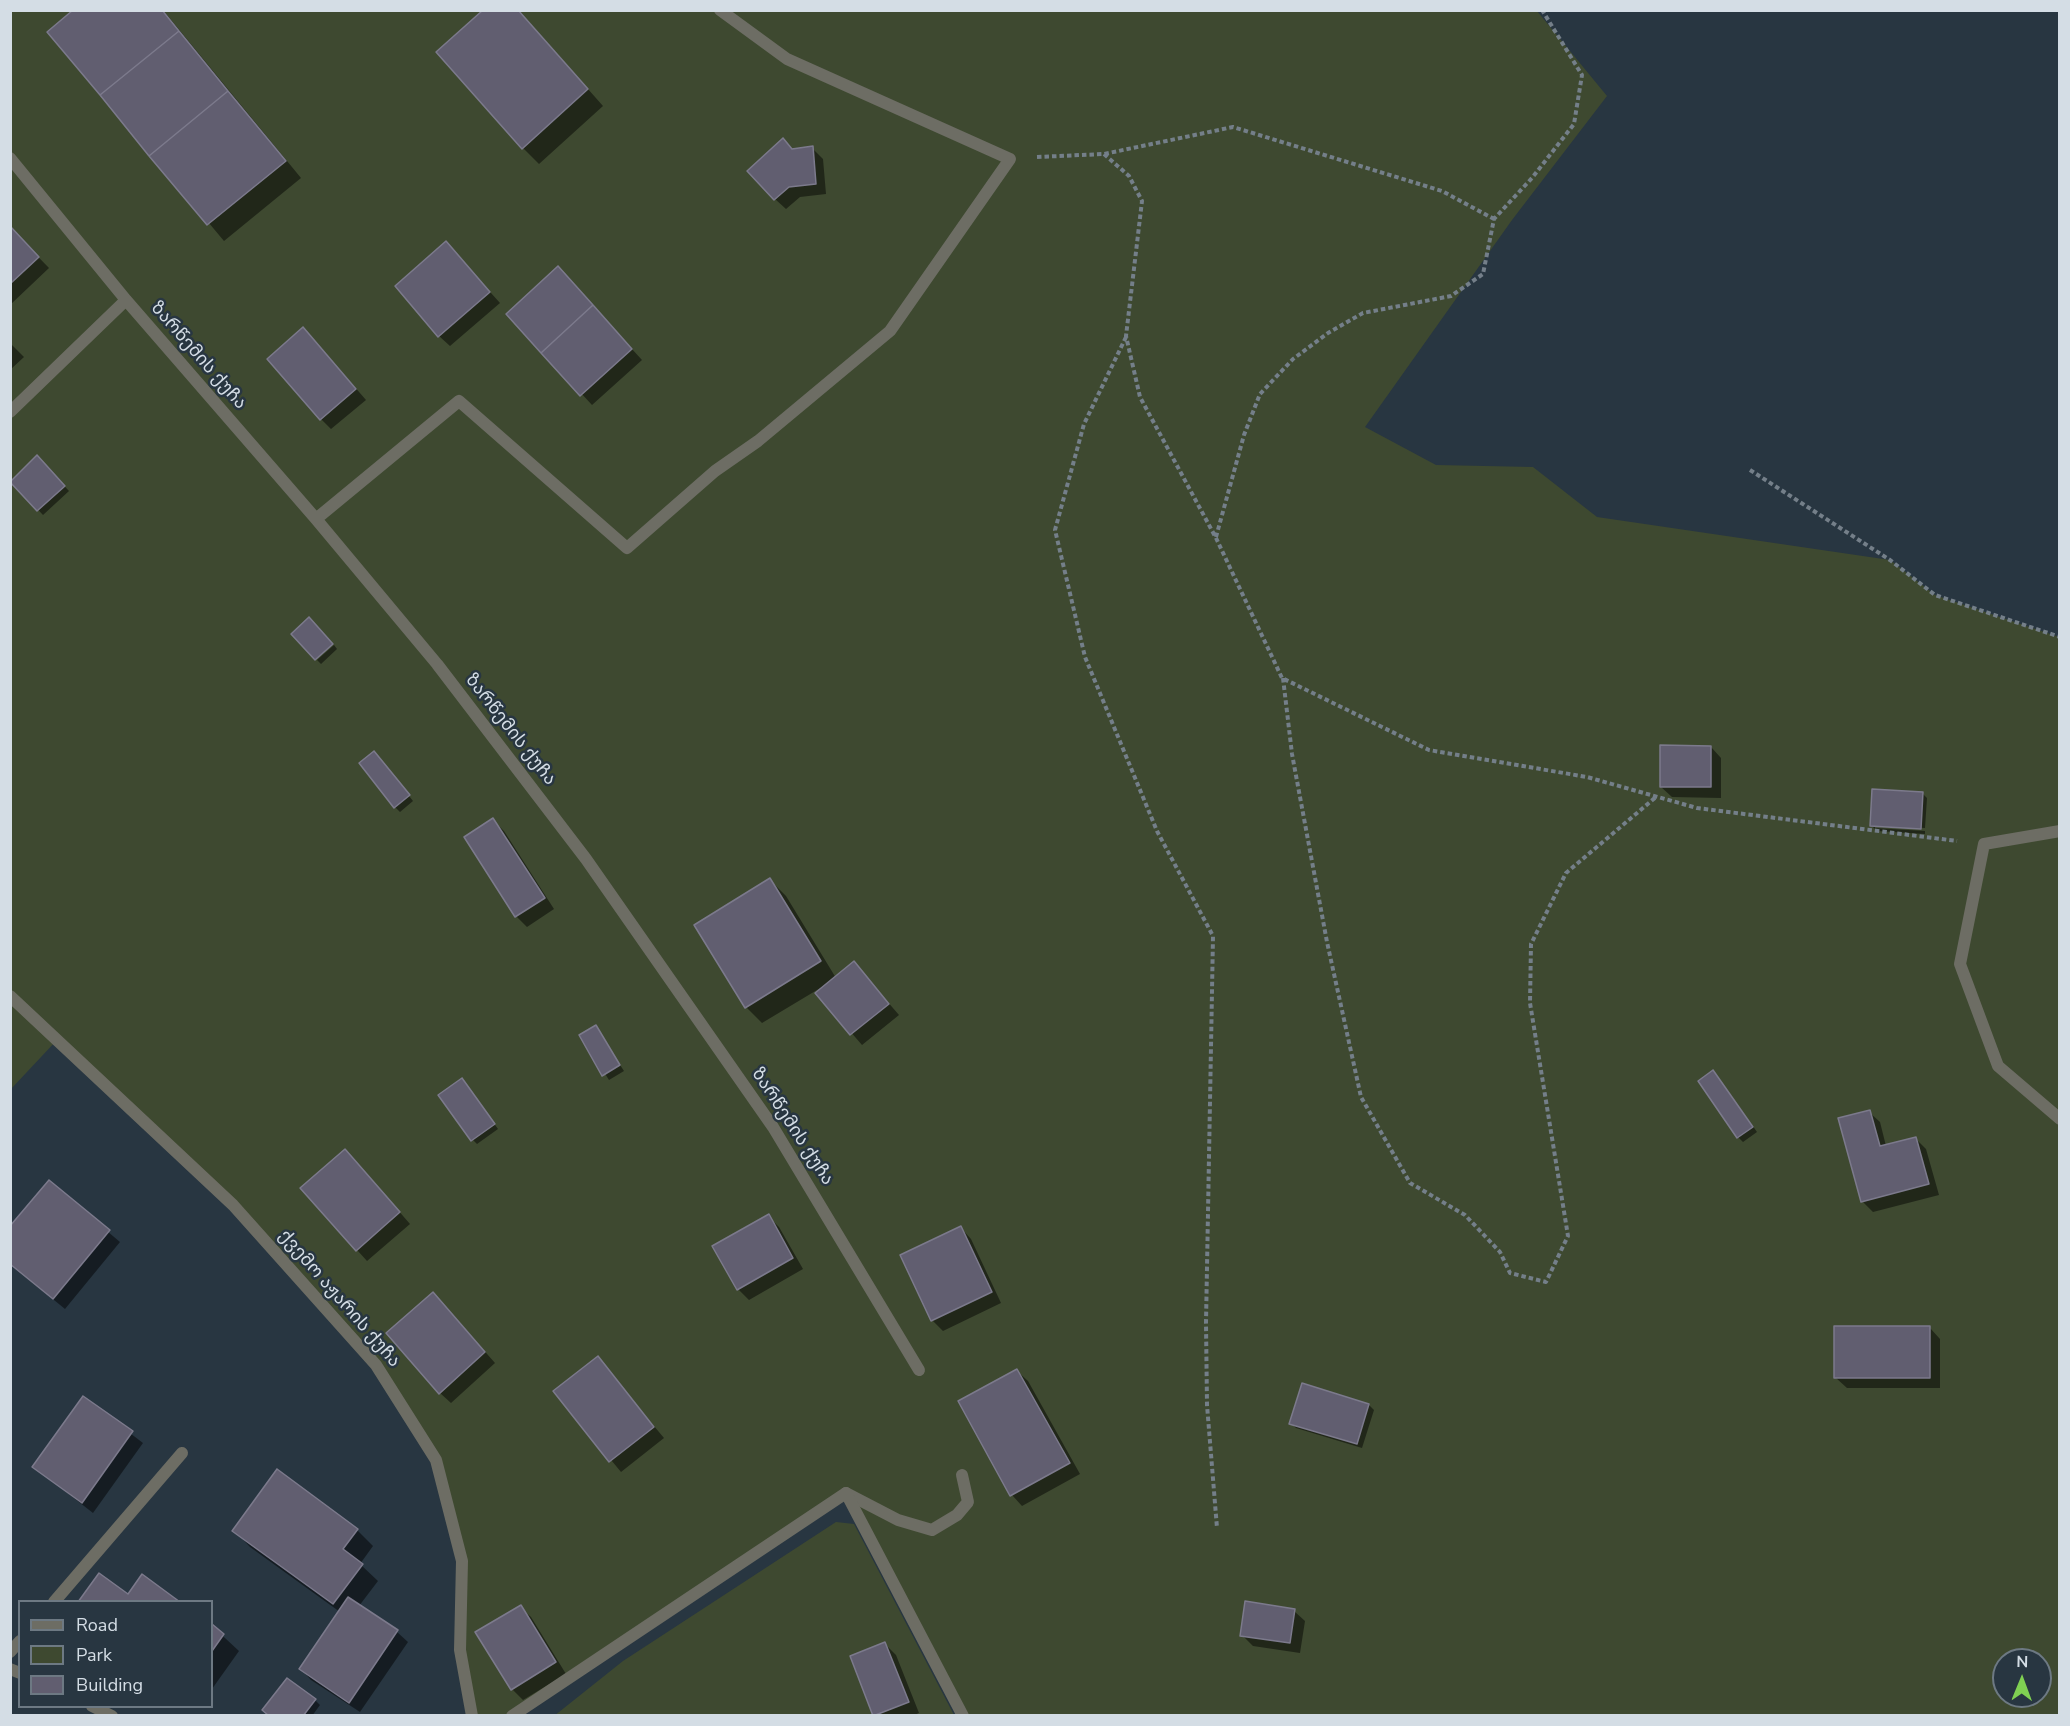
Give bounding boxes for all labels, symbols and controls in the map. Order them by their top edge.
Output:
street label: ზარწემის ქუჩა [145,298,251,414]
street label: ზარწემის ქუჩა [460,670,560,790]
street label: ზარწემის ქუჩა [746,1064,838,1190]
street label: ქვემო აჟარის ქუჩა [273,1226,405,1372]
legend [18,1600,213,1708]
text: Road [76,1613,118,1637]
text: Park [76,1643,112,1667]
north arrow [1992,1648,2052,1708]
text: N [2016,1651,2028,1673]
text: Building [76,1673,143,1697]

